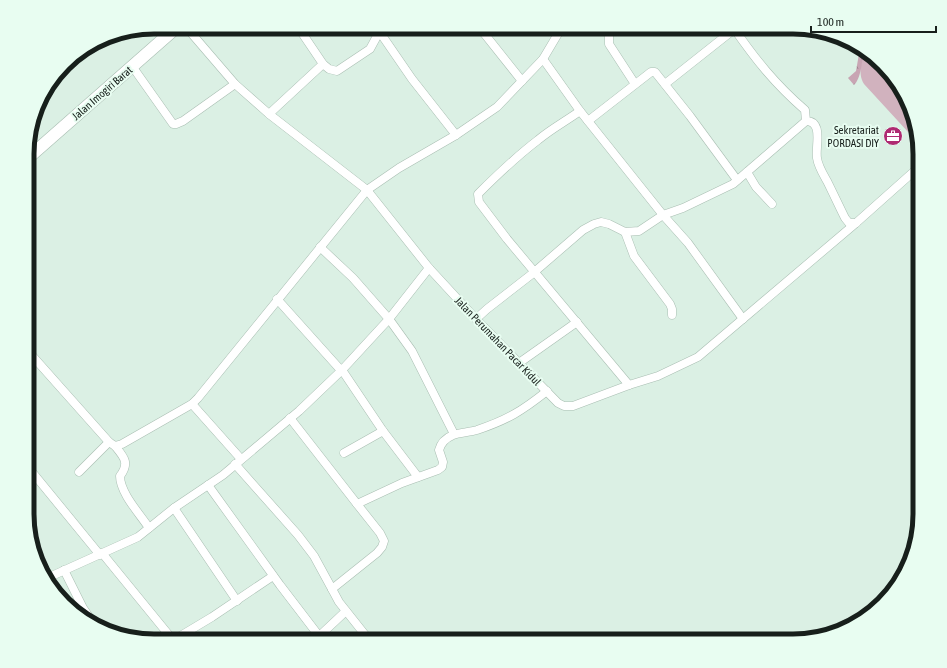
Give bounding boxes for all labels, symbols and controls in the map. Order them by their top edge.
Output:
scale bar [811,8,936,34]
text: 100 m [817,15,844,29]
street label: Jalan Imogiri Barat [70,64,134,122]
place label: Sekretariat PORDASI DIY [827,124,879,149]
office icon: Sekretariat PORDASI DIY [882,125,904,147]
street label: Jalan Perumahan Pacar Kidul [453,294,543,388]

